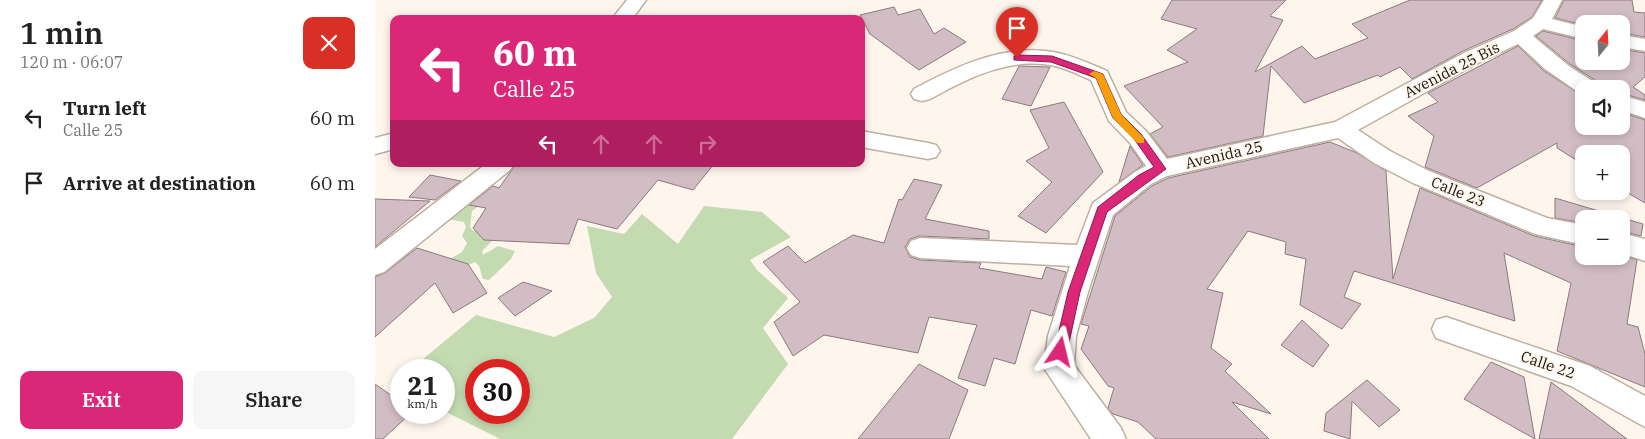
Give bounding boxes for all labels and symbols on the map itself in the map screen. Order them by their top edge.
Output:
pin [996,7,1038,58]
north arrow [1575,15,1630,70]
street label: Avenida 25 Bis [1401,37,1503,102]
street label: Avenida 25 [1183,136,1264,173]
street label: Calle 23 [1429,172,1488,211]
position arrow [1033,325,1085,377]
street label: Calle 22 [1518,346,1578,383]
speed limit sign: 30 [465,359,530,424]

